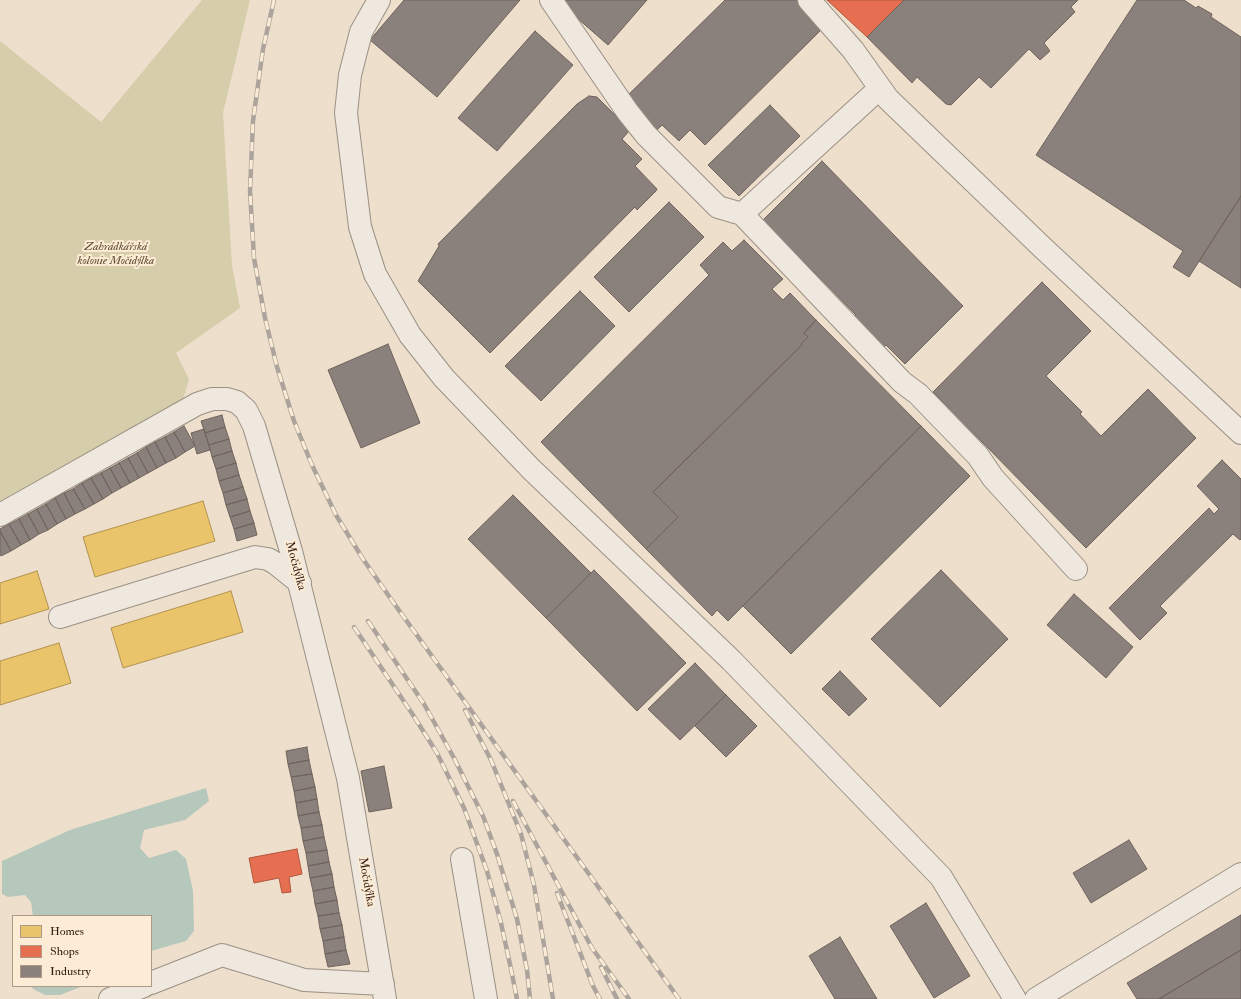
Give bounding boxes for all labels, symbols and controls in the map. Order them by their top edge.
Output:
park label: Zahrádkářská kolonie Močidýlka [78,240,154,268]
street label: Močidýlka [282,540,308,592]
street label: Močidýlka [355,856,377,908]
legend [12,915,152,987]
text: Homes [50,924,84,939]
text: Shops [50,944,79,959]
text: Industry [50,964,91,979]

